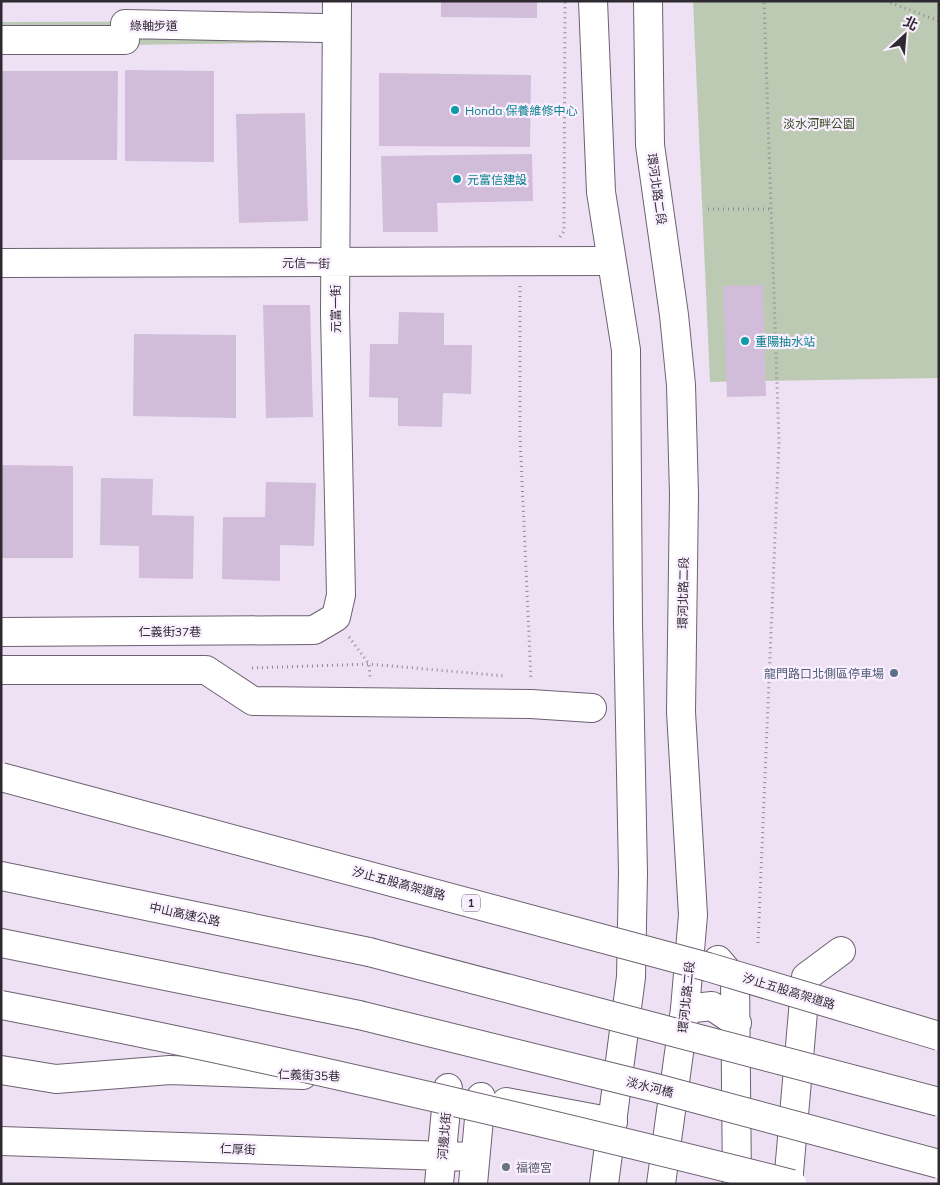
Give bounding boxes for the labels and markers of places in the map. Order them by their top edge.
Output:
place label: Honda 保養維修中心 [465,103,578,118]
marker: Honda 保養維修中心 [449,104,461,116]
place label: 元富信建設 [467,172,527,187]
marker: 元富信建設 [451,173,463,185]
place label: 重陽抽水站 [755,334,815,349]
marker: 重陽抽水站 [739,335,751,347]
place label: 龍門路口北側區停車場 [764,666,884,681]
marker: 龍門路口北側區停車場 [888,667,900,679]
place label: 福德宮 [516,1160,552,1175]
marker: 福德宮 [500,1161,512,1173]

